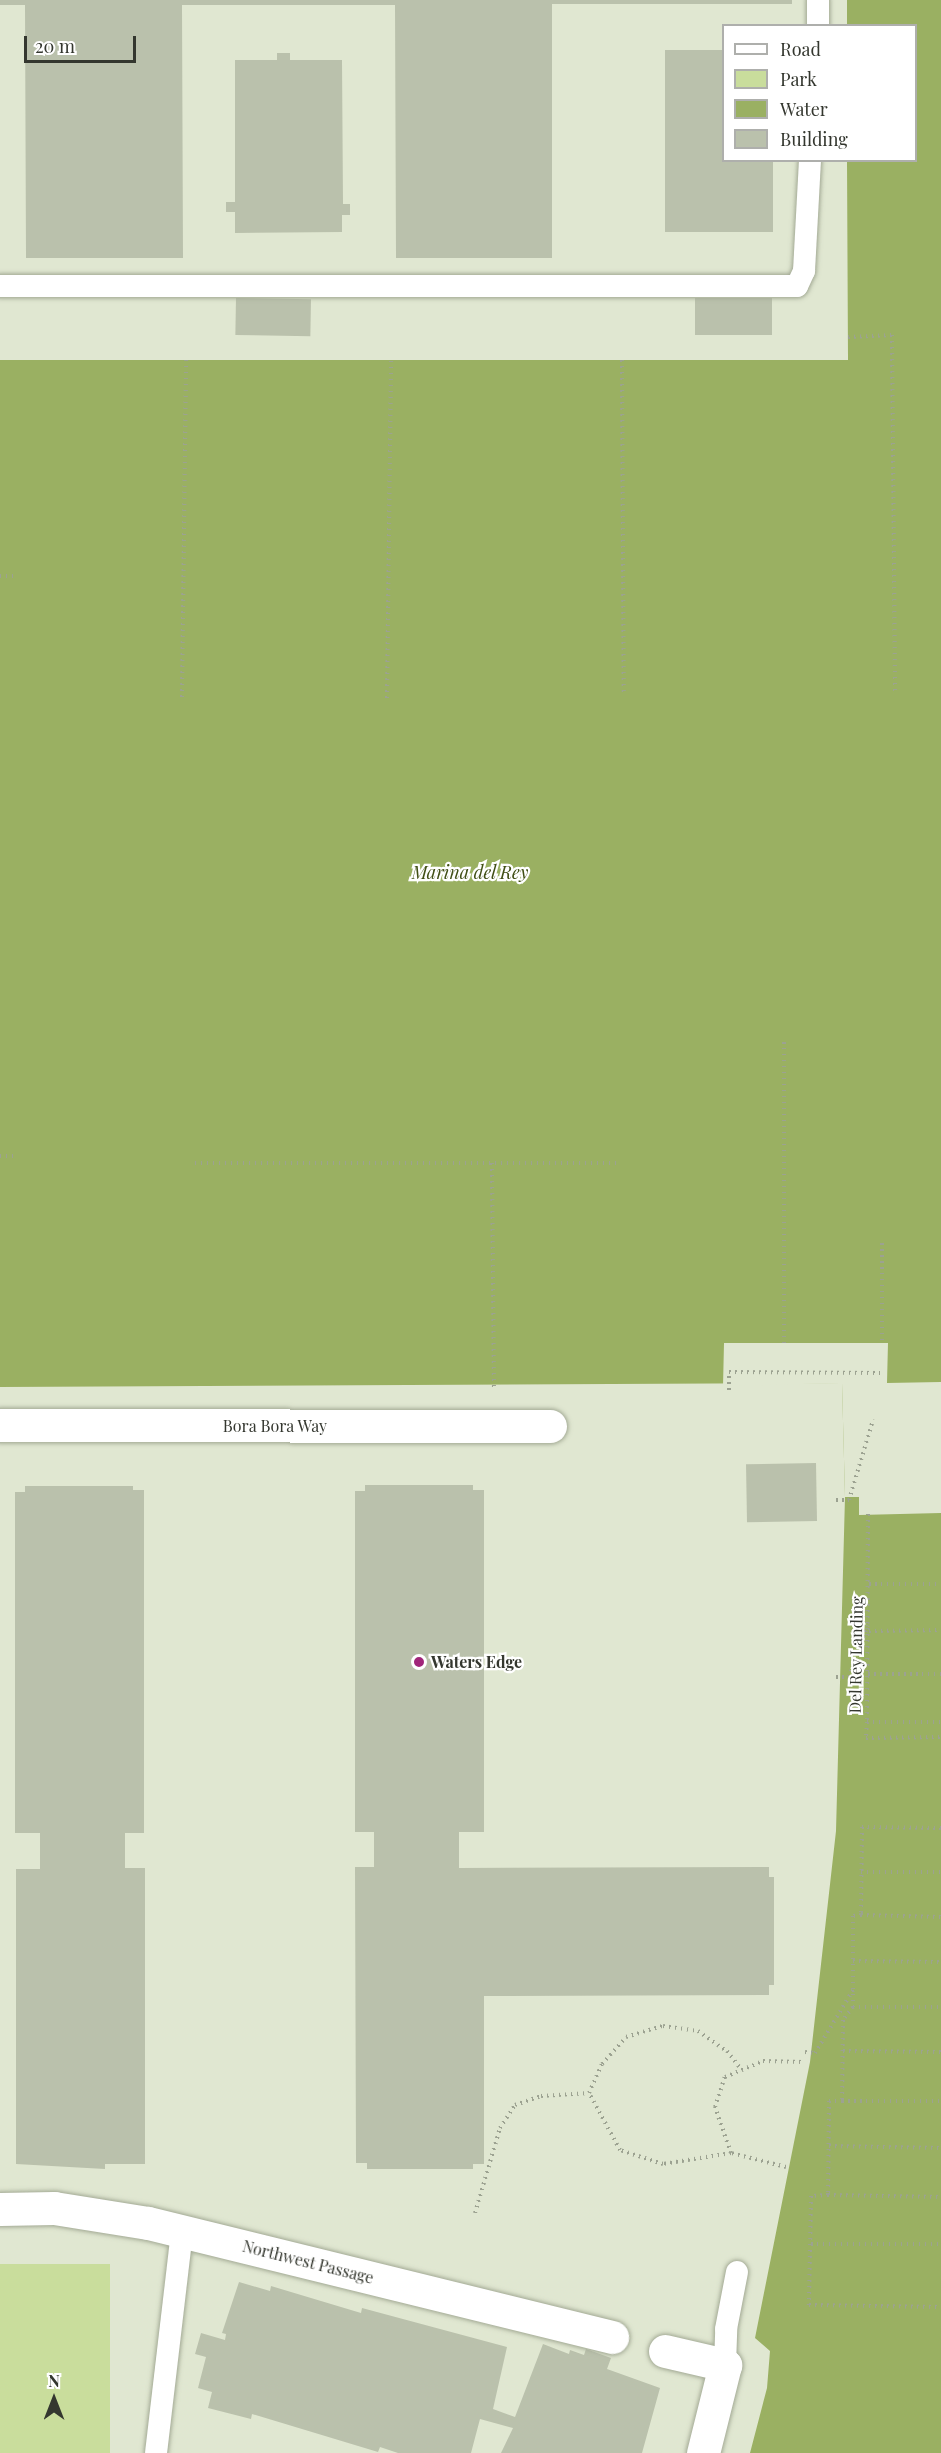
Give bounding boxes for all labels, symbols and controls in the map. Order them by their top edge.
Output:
scale bar [27,24,140,62]
legend [722,24,917,162]
text: 20 m [35,34,75,58]
text: Road [780,37,821,61]
text: Park [780,67,817,91]
text: Water [780,97,828,121]
text: Building [780,127,848,151]
water label: Marina del Rey [411,861,529,883]
street label: Bora Bora Way [222,1416,328,1436]
street label: Del Rey Landing [845,1596,867,1714]
place label: Waters Edge [431,1652,522,1672]
marker: Waters Edge [412,1655,426,1669]
street label: Northwest Passage [240,2236,376,2288]
north arrow [24,2369,84,2429]
text: N [48,2370,60,2391]

